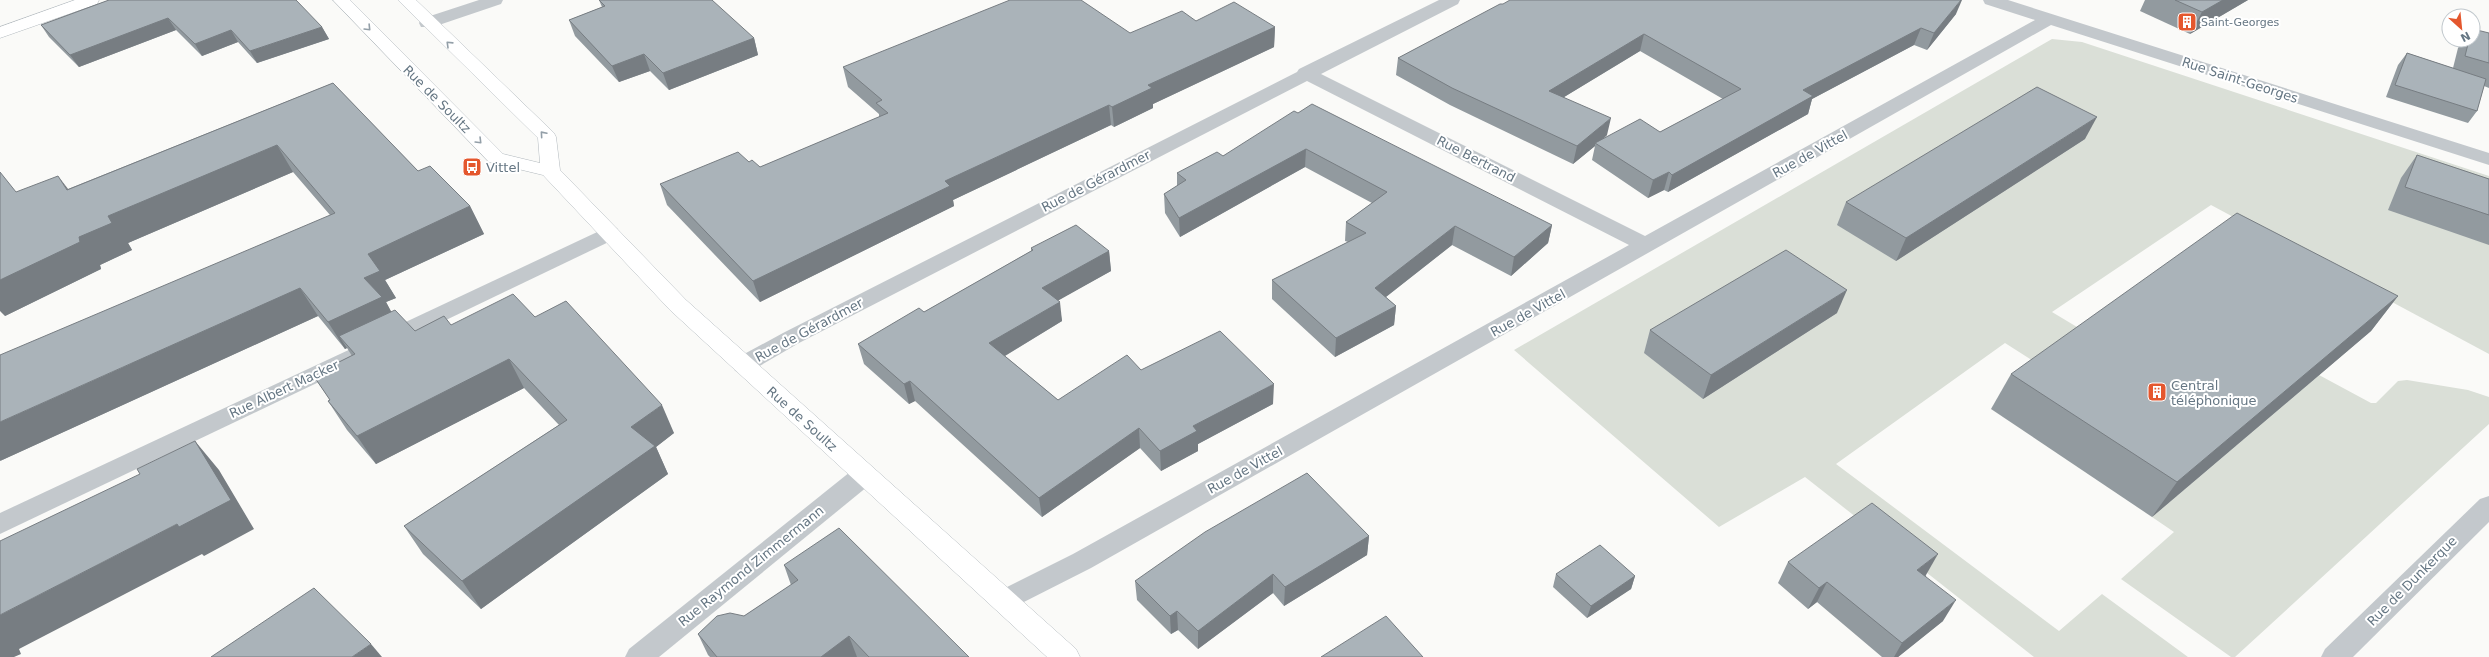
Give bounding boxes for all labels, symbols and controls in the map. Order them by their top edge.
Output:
north arrow [2441,8,2481,48]
building icon: Saint-Georges [2176,11,2198,33]
place label: Saint-Georges [2201,16,2280,29]
one-way arrow [363,23,371,31]
text: N [2458,29,2472,44]
one-way arrow [446,41,454,49]
street label: Rue Saint-Georges [2180,54,2300,106]
street label: Rue de Soultz [400,62,474,136]
street label: Rue de Vittel [1770,127,1850,181]
one-way arrow [540,131,547,139]
street label: Rue Bertrand [1434,133,1518,185]
one-way arrow [474,136,482,144]
street label: Rue de Gérardmer [1039,147,1153,215]
bus stop icon: Vittel [461,156,483,178]
place label: Vittel [486,160,520,175]
street label: Rue de Vittel [1488,286,1568,340]
street label: Rue de Gérardmer [753,295,866,365]
street label: Rue Albert Macker [227,357,342,421]
place label: Central téléphonique [2171,378,2257,408]
building icon: Central téléphonique [2146,381,2168,403]
street label: Rue de Soultz [764,384,840,455]
street label: Rue de Vittel [1205,443,1285,497]
street label: Rue Raymond Zimmermann [675,503,827,629]
street label: Rue de Dunkerque [2364,533,2460,629]

